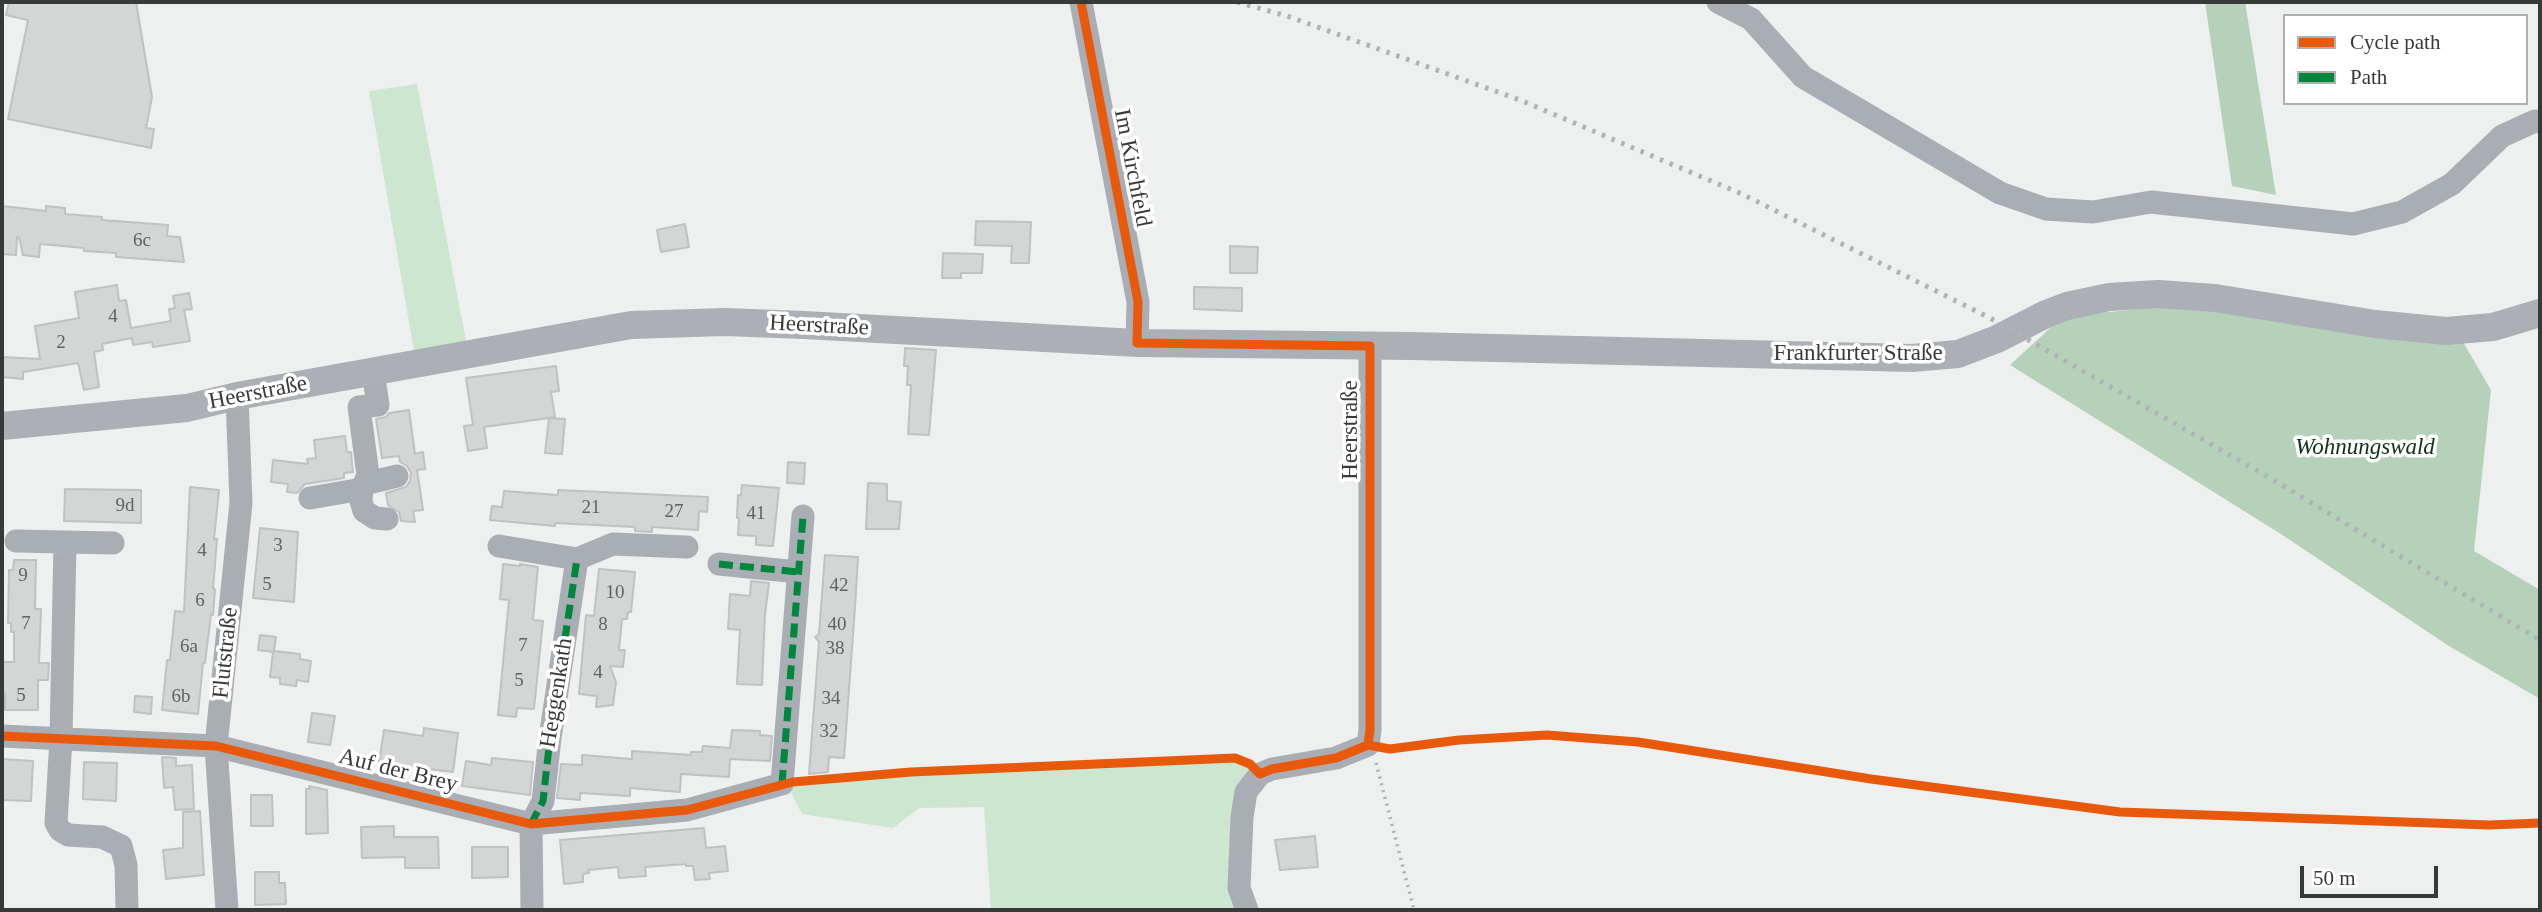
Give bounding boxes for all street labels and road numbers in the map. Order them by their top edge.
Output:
street label: Im Kirchfeld [1107,107,1157,229]
street label: Heerstraße [769,310,869,342]
street label: Frankfurter Straße [1773,340,1943,368]
street label: Heerstraße [206,370,310,416]
street label: Heerstraße [1337,380,1365,480]
street label: Flutstraße [207,606,245,700]
street label: Heggenkath [535,636,579,750]
street label: Auf der Brey [336,743,460,799]

